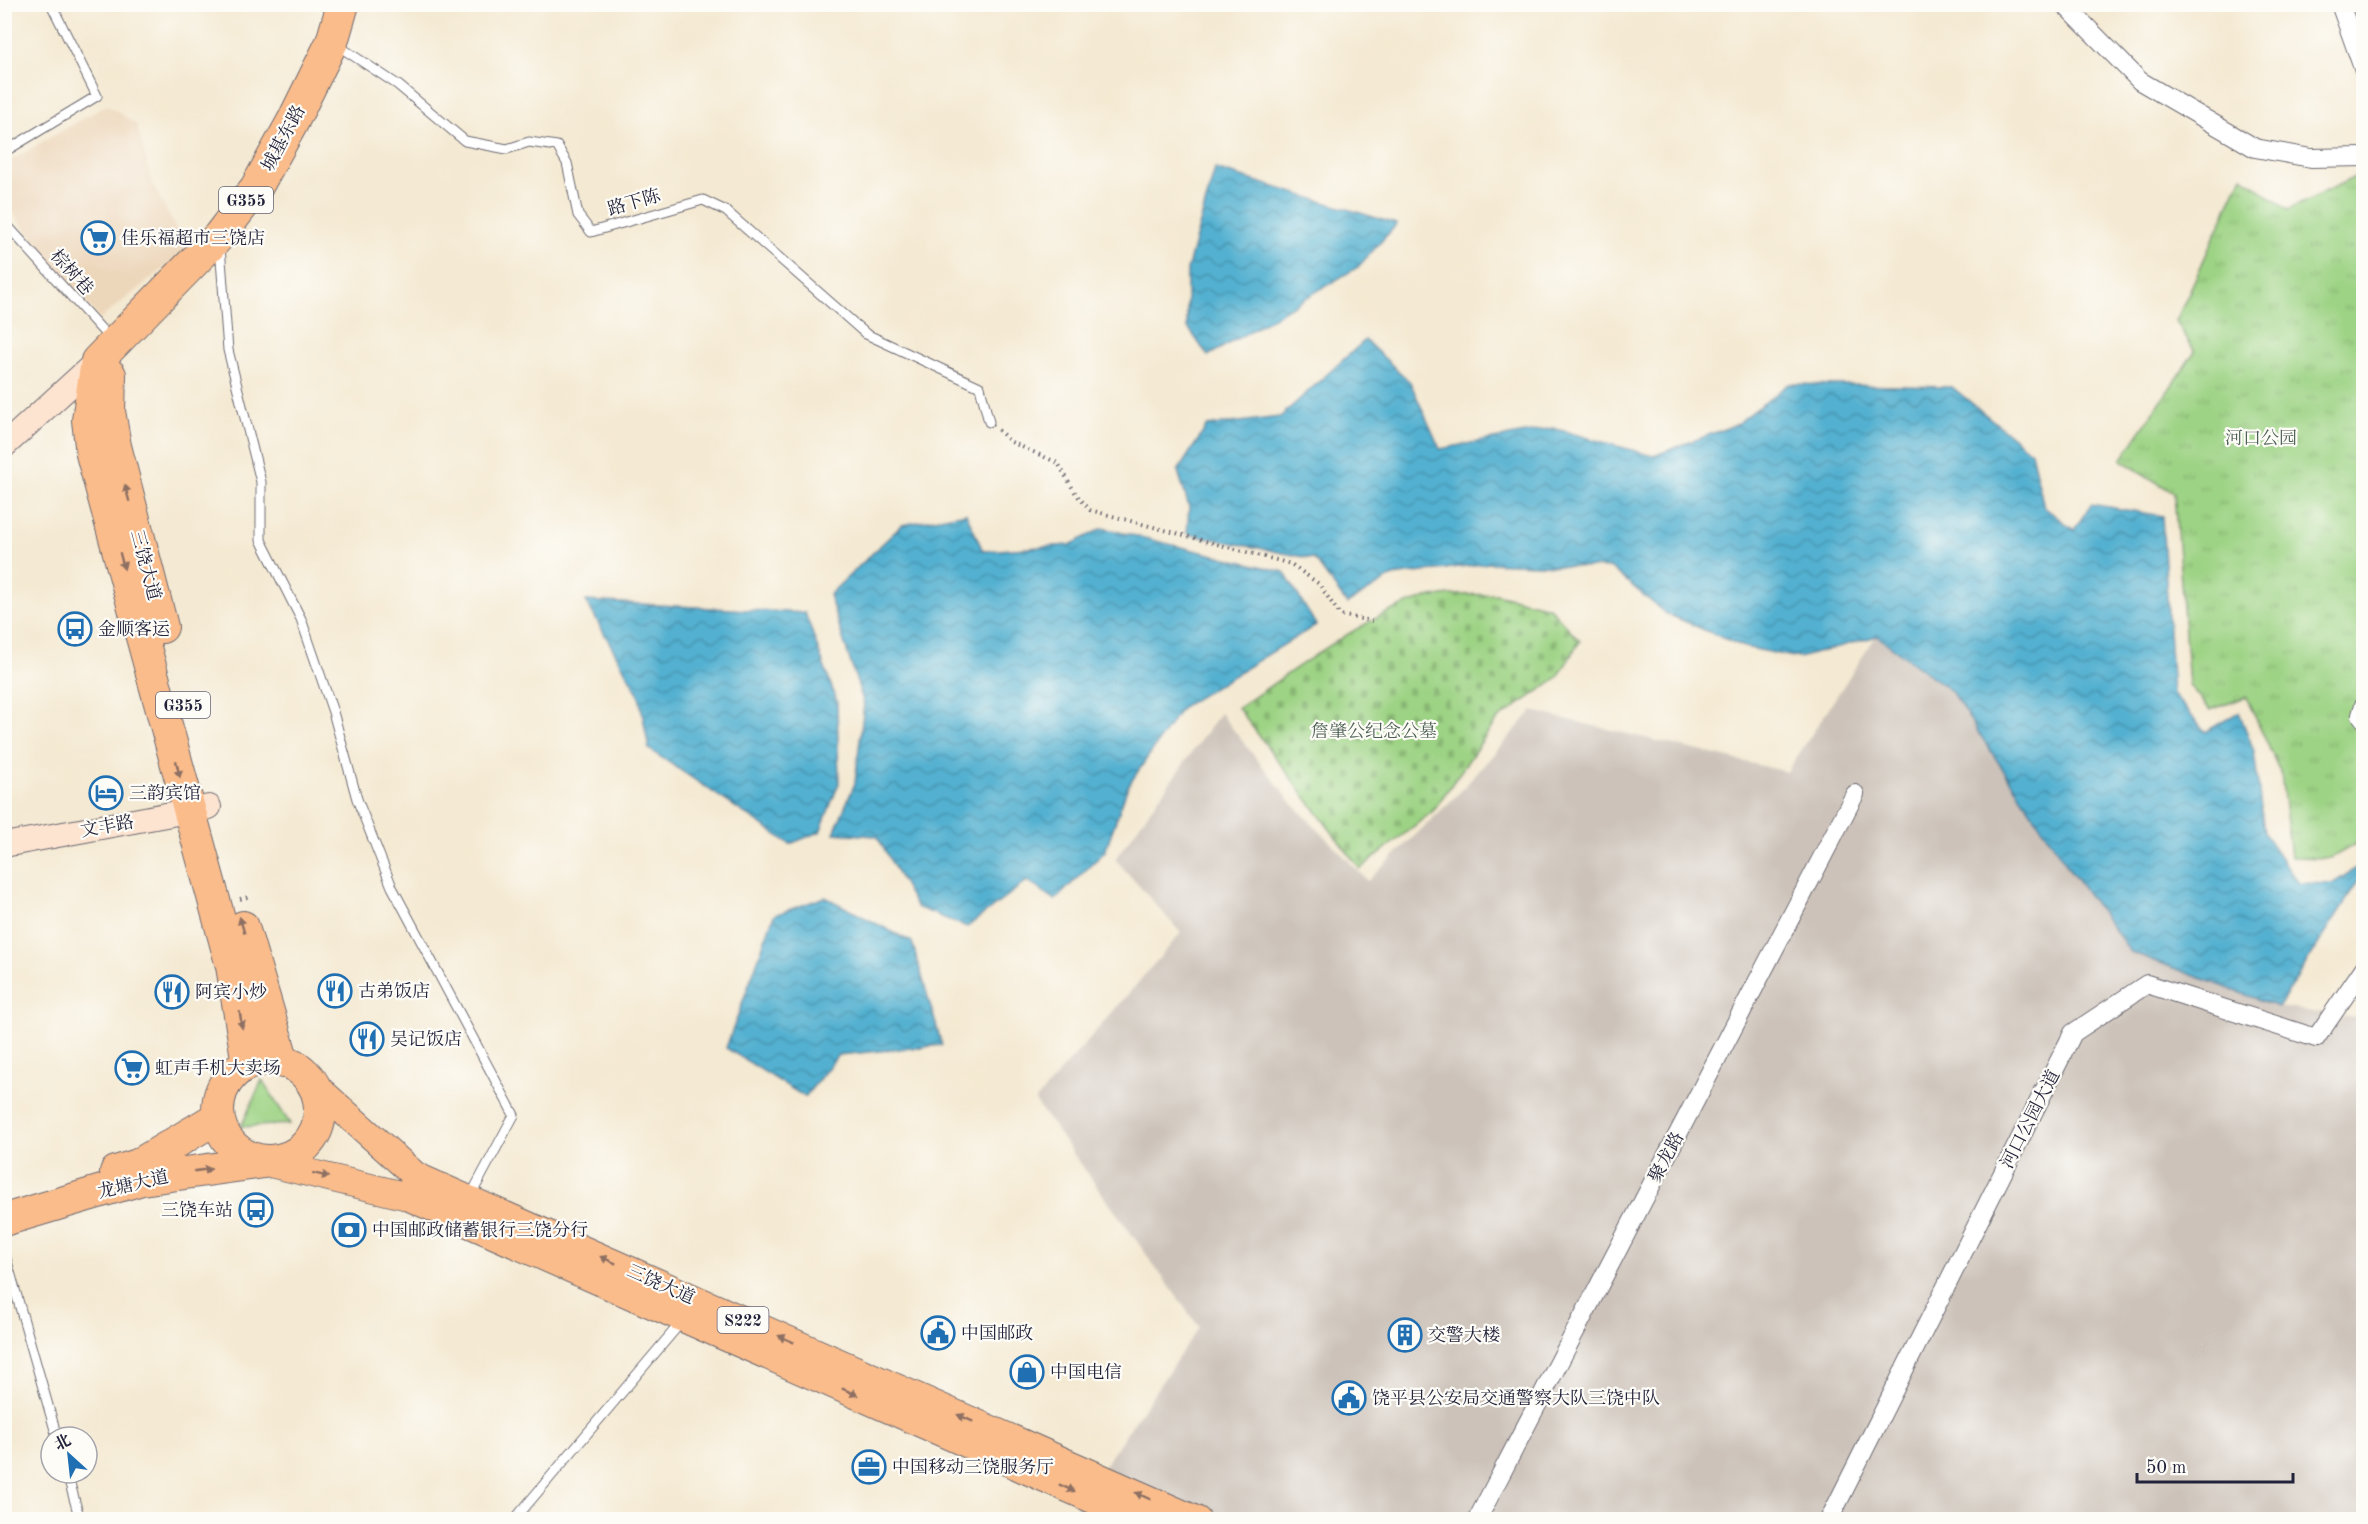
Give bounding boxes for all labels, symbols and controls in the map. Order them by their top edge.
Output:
street label: 城基东路 [257,102,309,174]
street label: 路下陈 [605,185,663,219]
road number: G355 [219,187,273,213]
supermarket icon: 佳乐福超市三饶店 [80,220,116,256]
place label: 佳乐福超市三饶店 [121,228,265,248]
street label: 棕树巷 [47,245,97,299]
park label: 河口公园 [2225,429,2297,448]
one-way arrow [122,484,132,502]
street label: 三饶大道 [127,528,165,602]
one-way arrow [118,552,127,570]
bus stop icon: 金顺客运 [57,611,93,647]
place label: 金顺客运 [98,619,170,639]
road number: G355 [156,692,210,718]
park label: 詹肇公纪念公墓 [1311,721,1437,741]
one-way arrow [174,760,184,779]
hotel icon: 三韵宾馆 [88,775,124,811]
place label: 三韵宾馆 [129,783,201,803]
street label: 文丰路 [79,811,135,841]
one-way arrow [237,916,247,934]
restaurant icon: 古弟饭店 [317,973,353,1009]
restaurant icon: 阿宾小炒 [154,974,190,1010]
place label: 古弟饭店 [358,981,430,1001]
place label: 阿宾小炒 [195,982,267,1002]
one-way arrow [236,1010,245,1029]
restaurant icon: 吴记饭店 [349,1021,385,1057]
place label: 吴记饭店 [390,1029,462,1049]
supermarket icon: 虹声手机大卖场 [114,1050,150,1086]
place label: 虹声手机大卖场 [155,1058,281,1078]
street label: 河口公园大道 [1997,1066,2063,1172]
street label: 聚龙路 [1644,1128,1688,1186]
street label: 龙塘大道 [96,1166,170,1202]
one-way arrow [194,1166,213,1175]
one-way arrow [312,1171,330,1181]
bus stop icon: 三饶车站 [238,1192,274,1228]
place label: 三饶车站 [161,1200,233,1220]
bank icon: 中国邮政储蓄银行三饶分行 [331,1212,367,1248]
place label: 中国邮政储蓄银行三饶分行 [372,1220,588,1240]
one-way arrow [599,1255,617,1265]
street label: 三饶大道 [624,1260,698,1308]
road number: S222 [718,1307,768,1333]
public building icon: 中国邮政 [920,1315,956,1351]
building icon: 交警大楼 [1387,1317,1423,1353]
place label: 中国邮政 [961,1323,1033,1343]
place label: 交警大楼 [1428,1325,1500,1345]
one-way arrow [777,1334,795,1344]
shop icon: 中国电信 [1009,1354,1045,1390]
place label: 中国电信 [1050,1362,1122,1382]
public building icon: 饶平县公安局交通警察大队三饶中队 [1331,1380,1367,1416]
one-way arrow [842,1387,860,1397]
place label: 饶平县公安局交通警察大队三饶中队 [1372,1388,1660,1408]
one-way arrow [956,1412,974,1422]
north arrow [39,1425,99,1485]
text: 北 [51,1431,74,1454]
scale bar [2137,1446,2293,1484]
office icon: 中国移动三饶服务厅 [851,1449,887,1485]
place label: 中国移动三饶服务厅 [892,1457,1054,1477]
text: 50 m [2146,1459,2186,1477]
one-way arrow [1059,1483,1077,1493]
one-way arrow [1134,1491,1152,1501]

